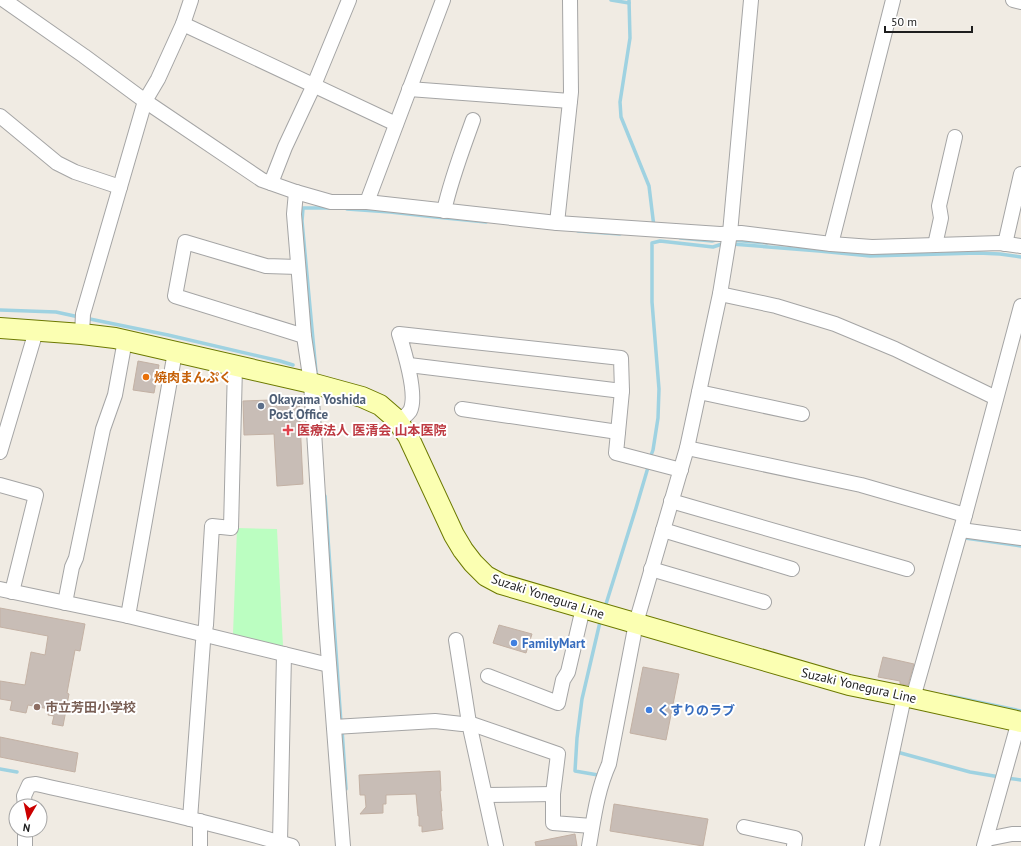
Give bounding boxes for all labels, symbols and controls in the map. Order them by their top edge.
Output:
scale bar [885,8,972,34]
text: 50 m [891,14,917,29]
place label: 焼肉まんぷく [154,369,232,386]
marker: 焼肉まんぷく [141,372,151,382]
place label: Okayama Yoshida Post Office [269,391,366,423]
marker: Okayama Yoshida Post Office [256,401,266,411]
place label: 医療法人 医清会 山本医院 [297,422,447,439]
marker: 医療法人 医清会 山本医院 [282,424,294,436]
street label: Suzaki Yonegura Line [489,570,607,623]
place label: FamilyMart [522,635,586,652]
marker: FamilyMart [509,638,519,648]
street label: Suzaki Yonegura Line [800,664,918,707]
place label: 市立芳田小学校 [45,699,136,716]
marker: 市立芳田小学校 [32,702,42,712]
place label: くすりのラブ [657,702,735,719]
marker: くすりのラブ [644,705,654,715]
north arrow [8,798,48,838]
text: N [22,820,31,835]

